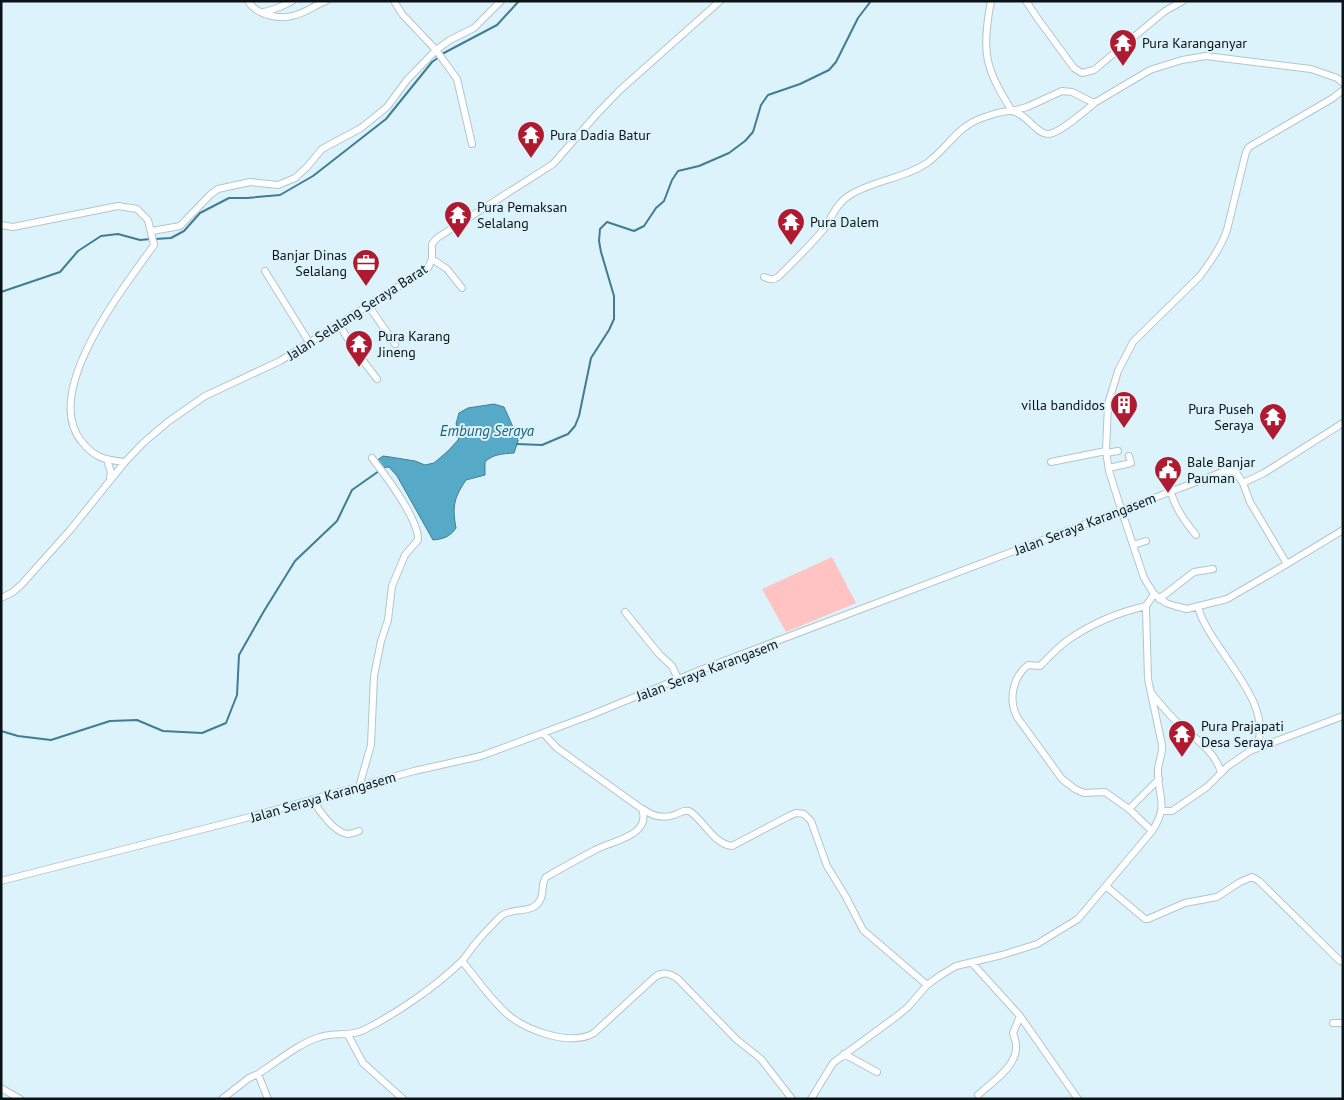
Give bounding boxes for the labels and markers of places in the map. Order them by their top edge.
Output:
temple icon: Pura Karanganyar [1108,28,1138,67]
place label: Pura Karanganyar [1142,34,1247,52]
temple icon: Pura Dadia Batur [516,120,546,159]
place label: Pura Dadia Batur [550,126,651,144]
place label: Pura Pemaksan Selalang [477,198,567,232]
temple icon: Pura Pemaksan Selalang [443,200,473,239]
temple icon: Pura Dalem [776,207,806,246]
place label: Pura Dalem [810,213,879,231]
place label: Banjar Dinas Selalang [272,246,347,280]
office icon: Banjar Dinas Selalang [351,248,381,287]
place label: Pura Karang Jineng [377,327,450,361]
temple icon: Pura Karang Jineng [344,329,374,368]
building icon: villa bandidos [1109,390,1139,429]
place label: villa bandidos [1021,396,1105,414]
place label: Pura Puseh Seraya [1188,400,1254,434]
temple icon: Pura Puseh Seraya [1258,402,1288,441]
place label: Bale Banjar Pauman [1187,453,1256,487]
public building icon: Bale Banjar Pauman [1153,455,1183,494]
place label: Pura Prajapati Desa Seraya [1201,717,1284,751]
temple icon: Pura Prajapati Desa Seraya [1167,719,1197,758]

